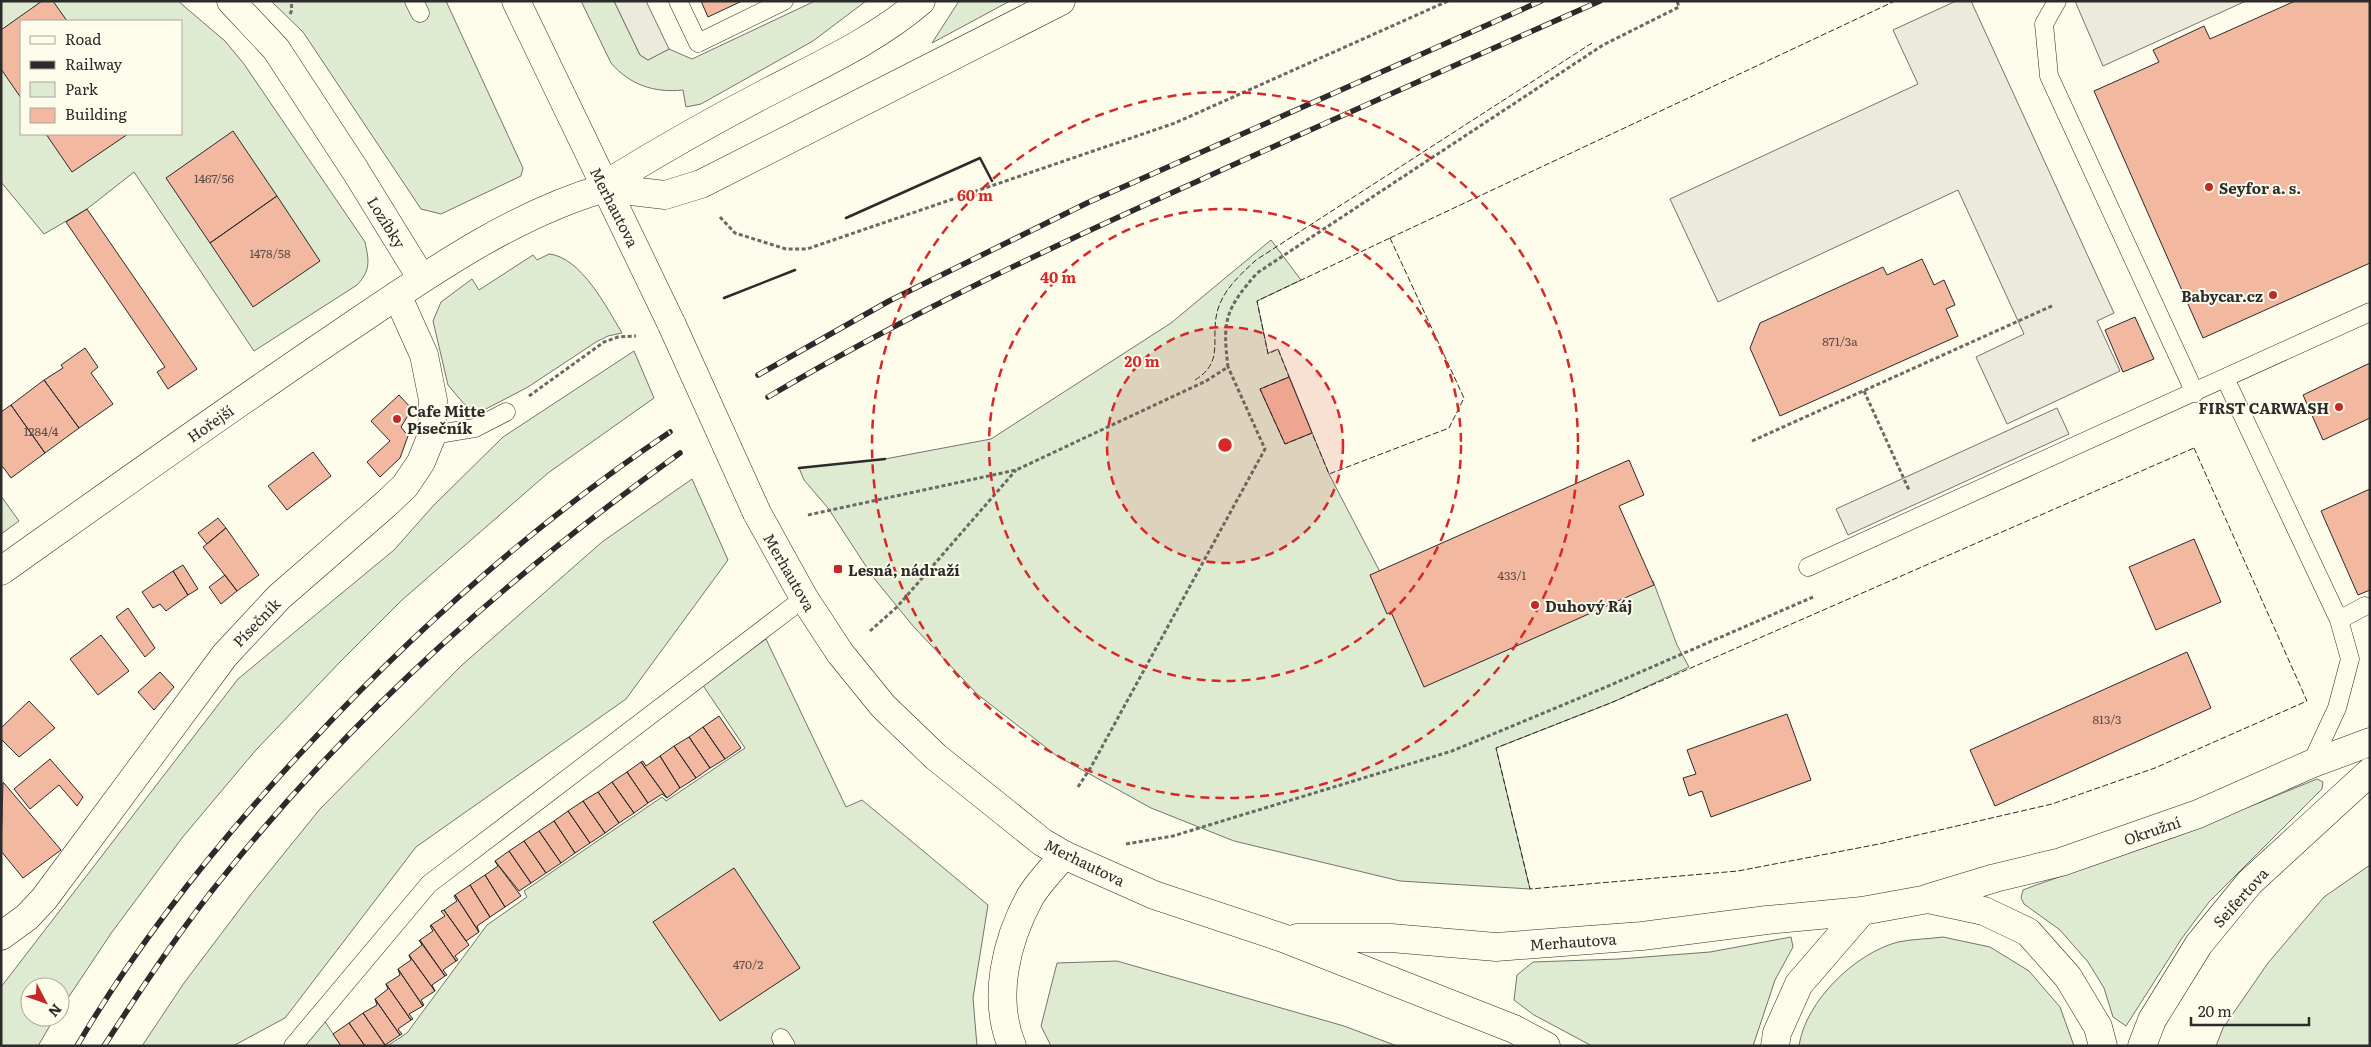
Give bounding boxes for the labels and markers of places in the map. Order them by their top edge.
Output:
place label: Seyfor a. s. [2219,176,2301,199]
marker: Seyfor a. s. [2203,181,2215,193]
place label: Babycar.cz [2181,284,2263,307]
marker: Babycar.cz [2267,289,2279,301]
place label: FIRST CARWASH [2199,396,2329,419]
place label: Cafe Mitte Písečník [407,399,486,439]
marker: FIRST CARWASH [2333,401,2345,413]
marker: Cafe Mitte Písečník [391,413,403,425]
centre of rings [1216,436,1234,454]
place label: Lesná, nádraží [848,558,960,581]
marker: Lesná, nádraží [832,563,844,575]
place label: Duhový Ráj [1545,594,1632,617]
marker: Duhový Ráj [1529,599,1541,611]

